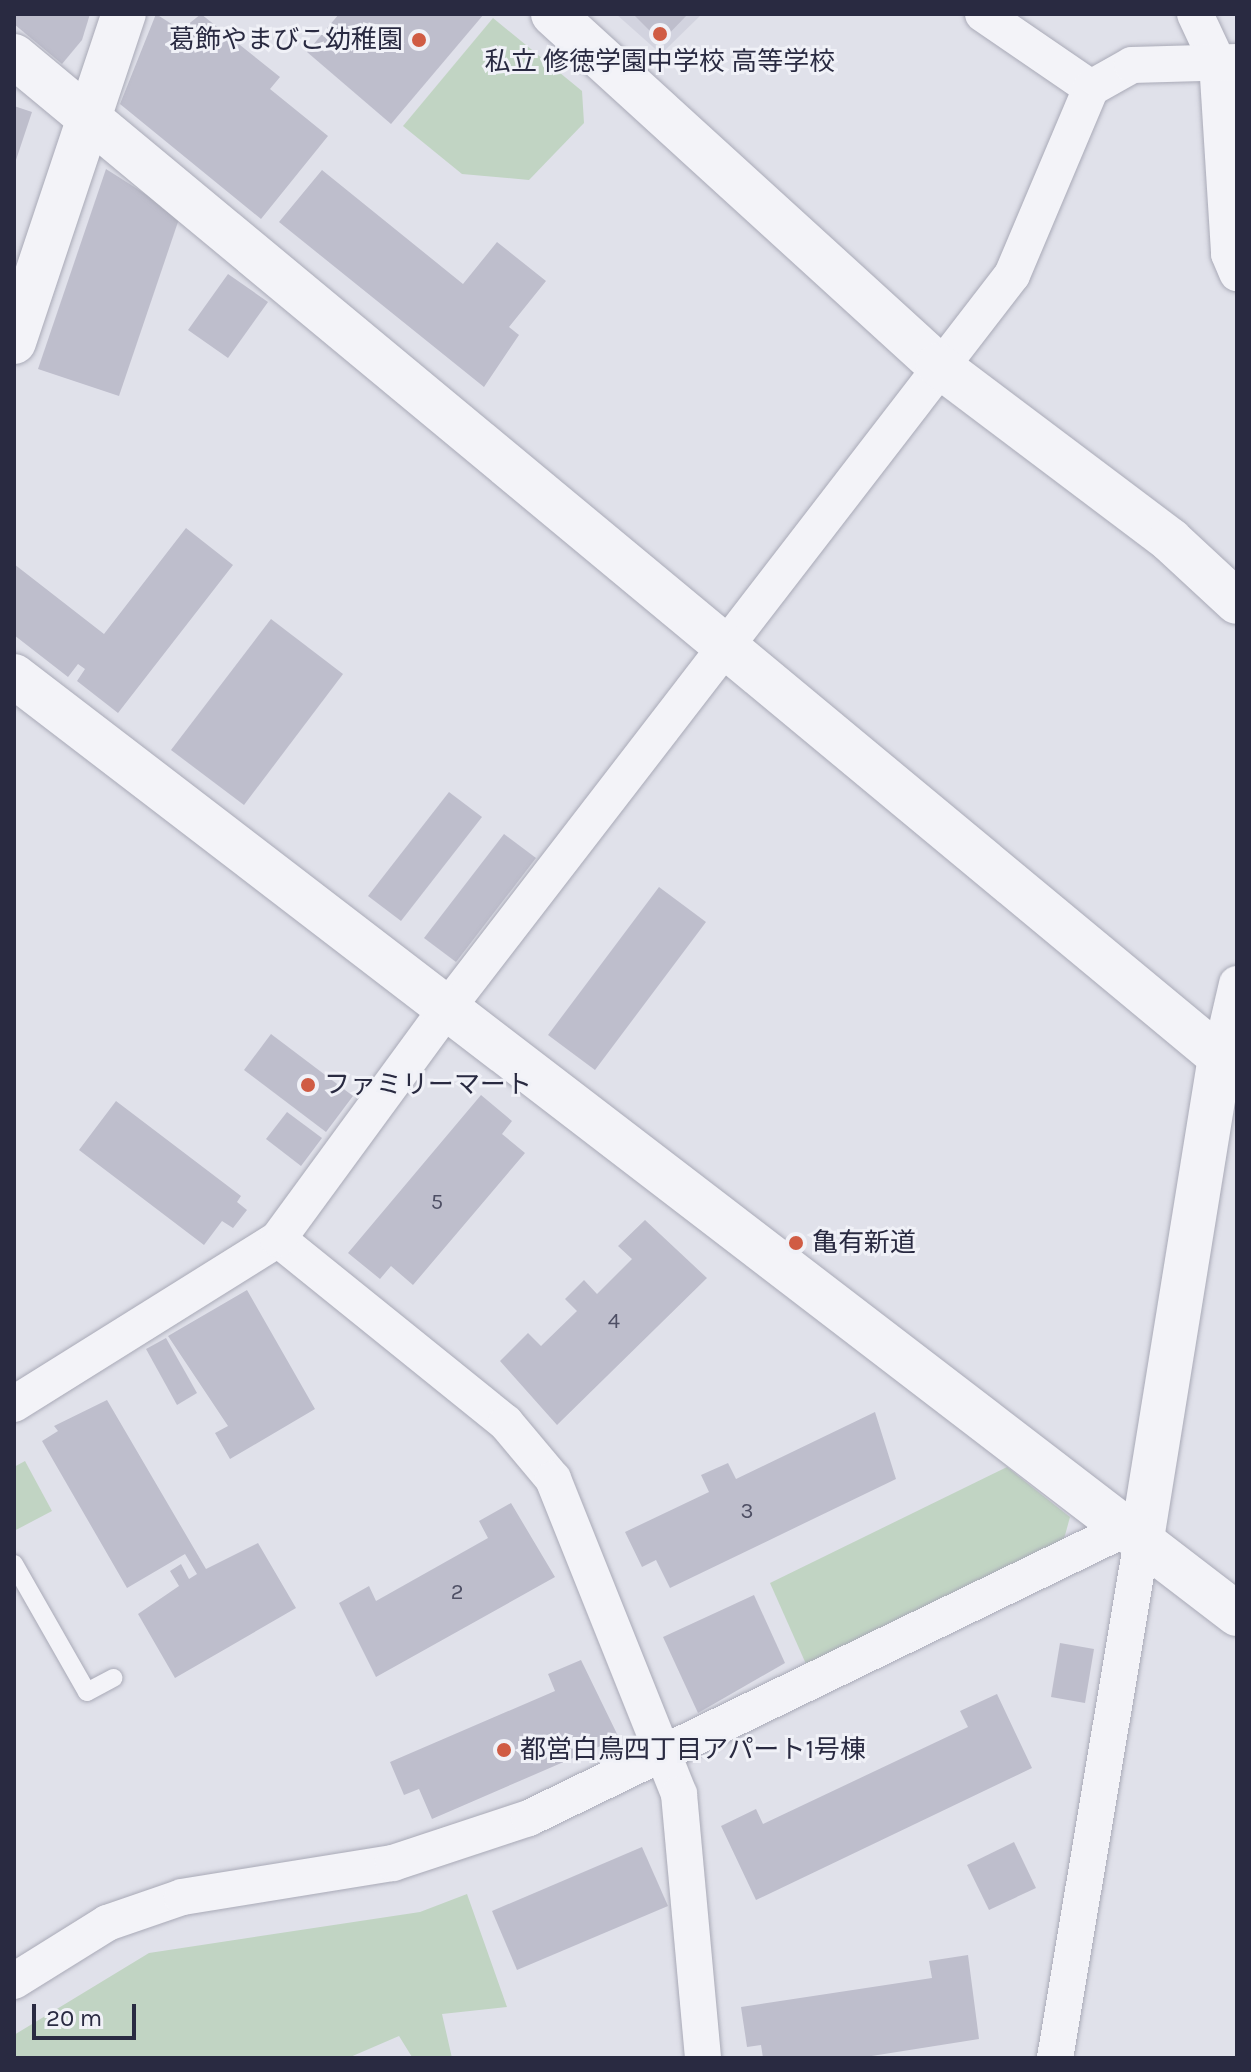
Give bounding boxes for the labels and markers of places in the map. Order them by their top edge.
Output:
place label: 葛飾やまびこ幼稚園 [169,24,403,56]
marker: 私立 修徳学園中学校 高等学校 [651,25,669,43]
marker: 葛飾やまびこ幼稚園 [410,31,428,49]
place label: 私立 修徳学園中学校 高等学校 [485,46,835,78]
place label: ファミリーマート [324,1069,532,1101]
marker: ファミリーマート [299,1076,317,1094]
place label: 亀有新道 [812,1227,916,1259]
marker: 亀有新道 [787,1234,805,1252]
place label: 都営白鳥四丁目アパート1号棟 [520,1734,867,1766]
marker: 都営白鳥四丁目アパート1号棟 [495,1741,513,1759]

